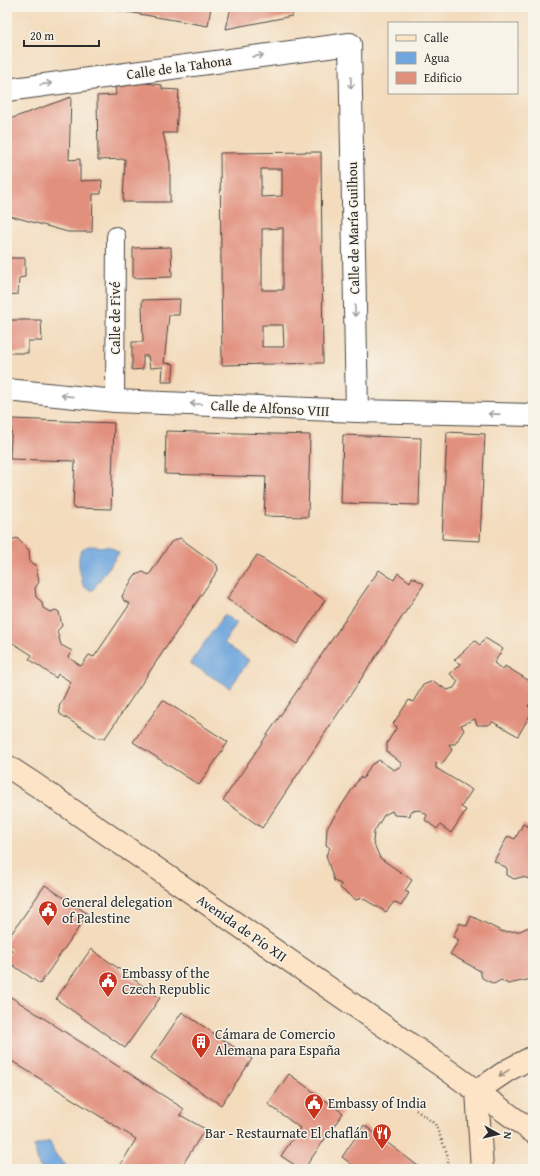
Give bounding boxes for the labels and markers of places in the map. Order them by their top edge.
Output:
place label: General delegation of Palestine [62,892,173,928]
public building icon: General delegation of Palestine [37,899,59,927]
place label: Embassy of the Czech Republic [122,963,210,999]
public building icon: Embassy of the Czech Republic [97,970,119,998]
place label: Cámara de Comercio Alemana para España [215,1024,341,1060]
building icon: Cámara de Comercio Alemana para España [190,1031,212,1059]
public building icon: Embassy of India [303,1092,325,1120]
place label: Embassy of India [328,1093,427,1113]
restaurant icon: Bar - Restaurnate El chaflán [371,1122,393,1150]
place label: Bar - Restaurnate El chaflán [205,1123,368,1143]

